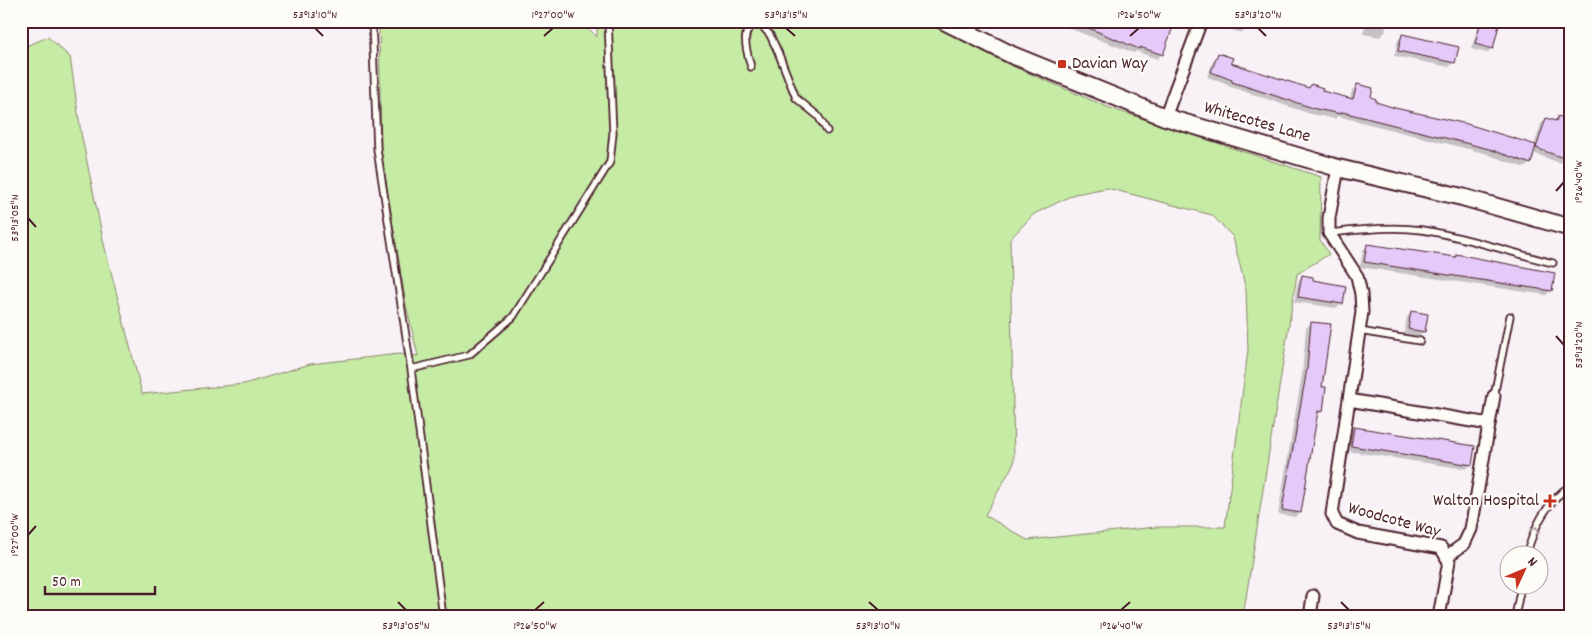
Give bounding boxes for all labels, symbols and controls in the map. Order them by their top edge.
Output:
text: 53°13'10"N [293,7,337,24]
text: 1°27'00"W [532,7,575,24]
text: 53°13'15"N [764,7,808,24]
text: 1°26'50"W [1117,7,1161,24]
text: 53°13'20"N [1234,7,1282,24]
place label: Davian Way [1072,52,1148,77]
marker: Davian Way [1056,58,1068,70]
street label: Whitecotes Lane [1201,96,1313,150]
text: 1°26'40"W [1571,161,1588,203]
text: 53°13'05"N [7,194,24,242]
text: 53°13'20"N [1571,321,1588,369]
place label: Walton Hospital [1433,489,1540,514]
marker: Walton Hospital [1543,494,1557,508]
street label: Woodcote Way [1345,497,1444,546]
text: 1°27'00"W [7,513,24,556]
one-way arrow [1529,526,1540,535]
north arrow [1500,546,1550,596]
text: N [1522,553,1542,572]
scale bar [45,563,155,595]
text: 50 m [52,572,81,594]
text: 53°13'05"N [382,618,430,635]
text: 1°26'50"W [513,618,557,635]
text: 53°13'10"N [856,618,900,635]
text: 1°26'40"W [1100,618,1142,635]
text: 53°13'15"N [1327,618,1371,635]

